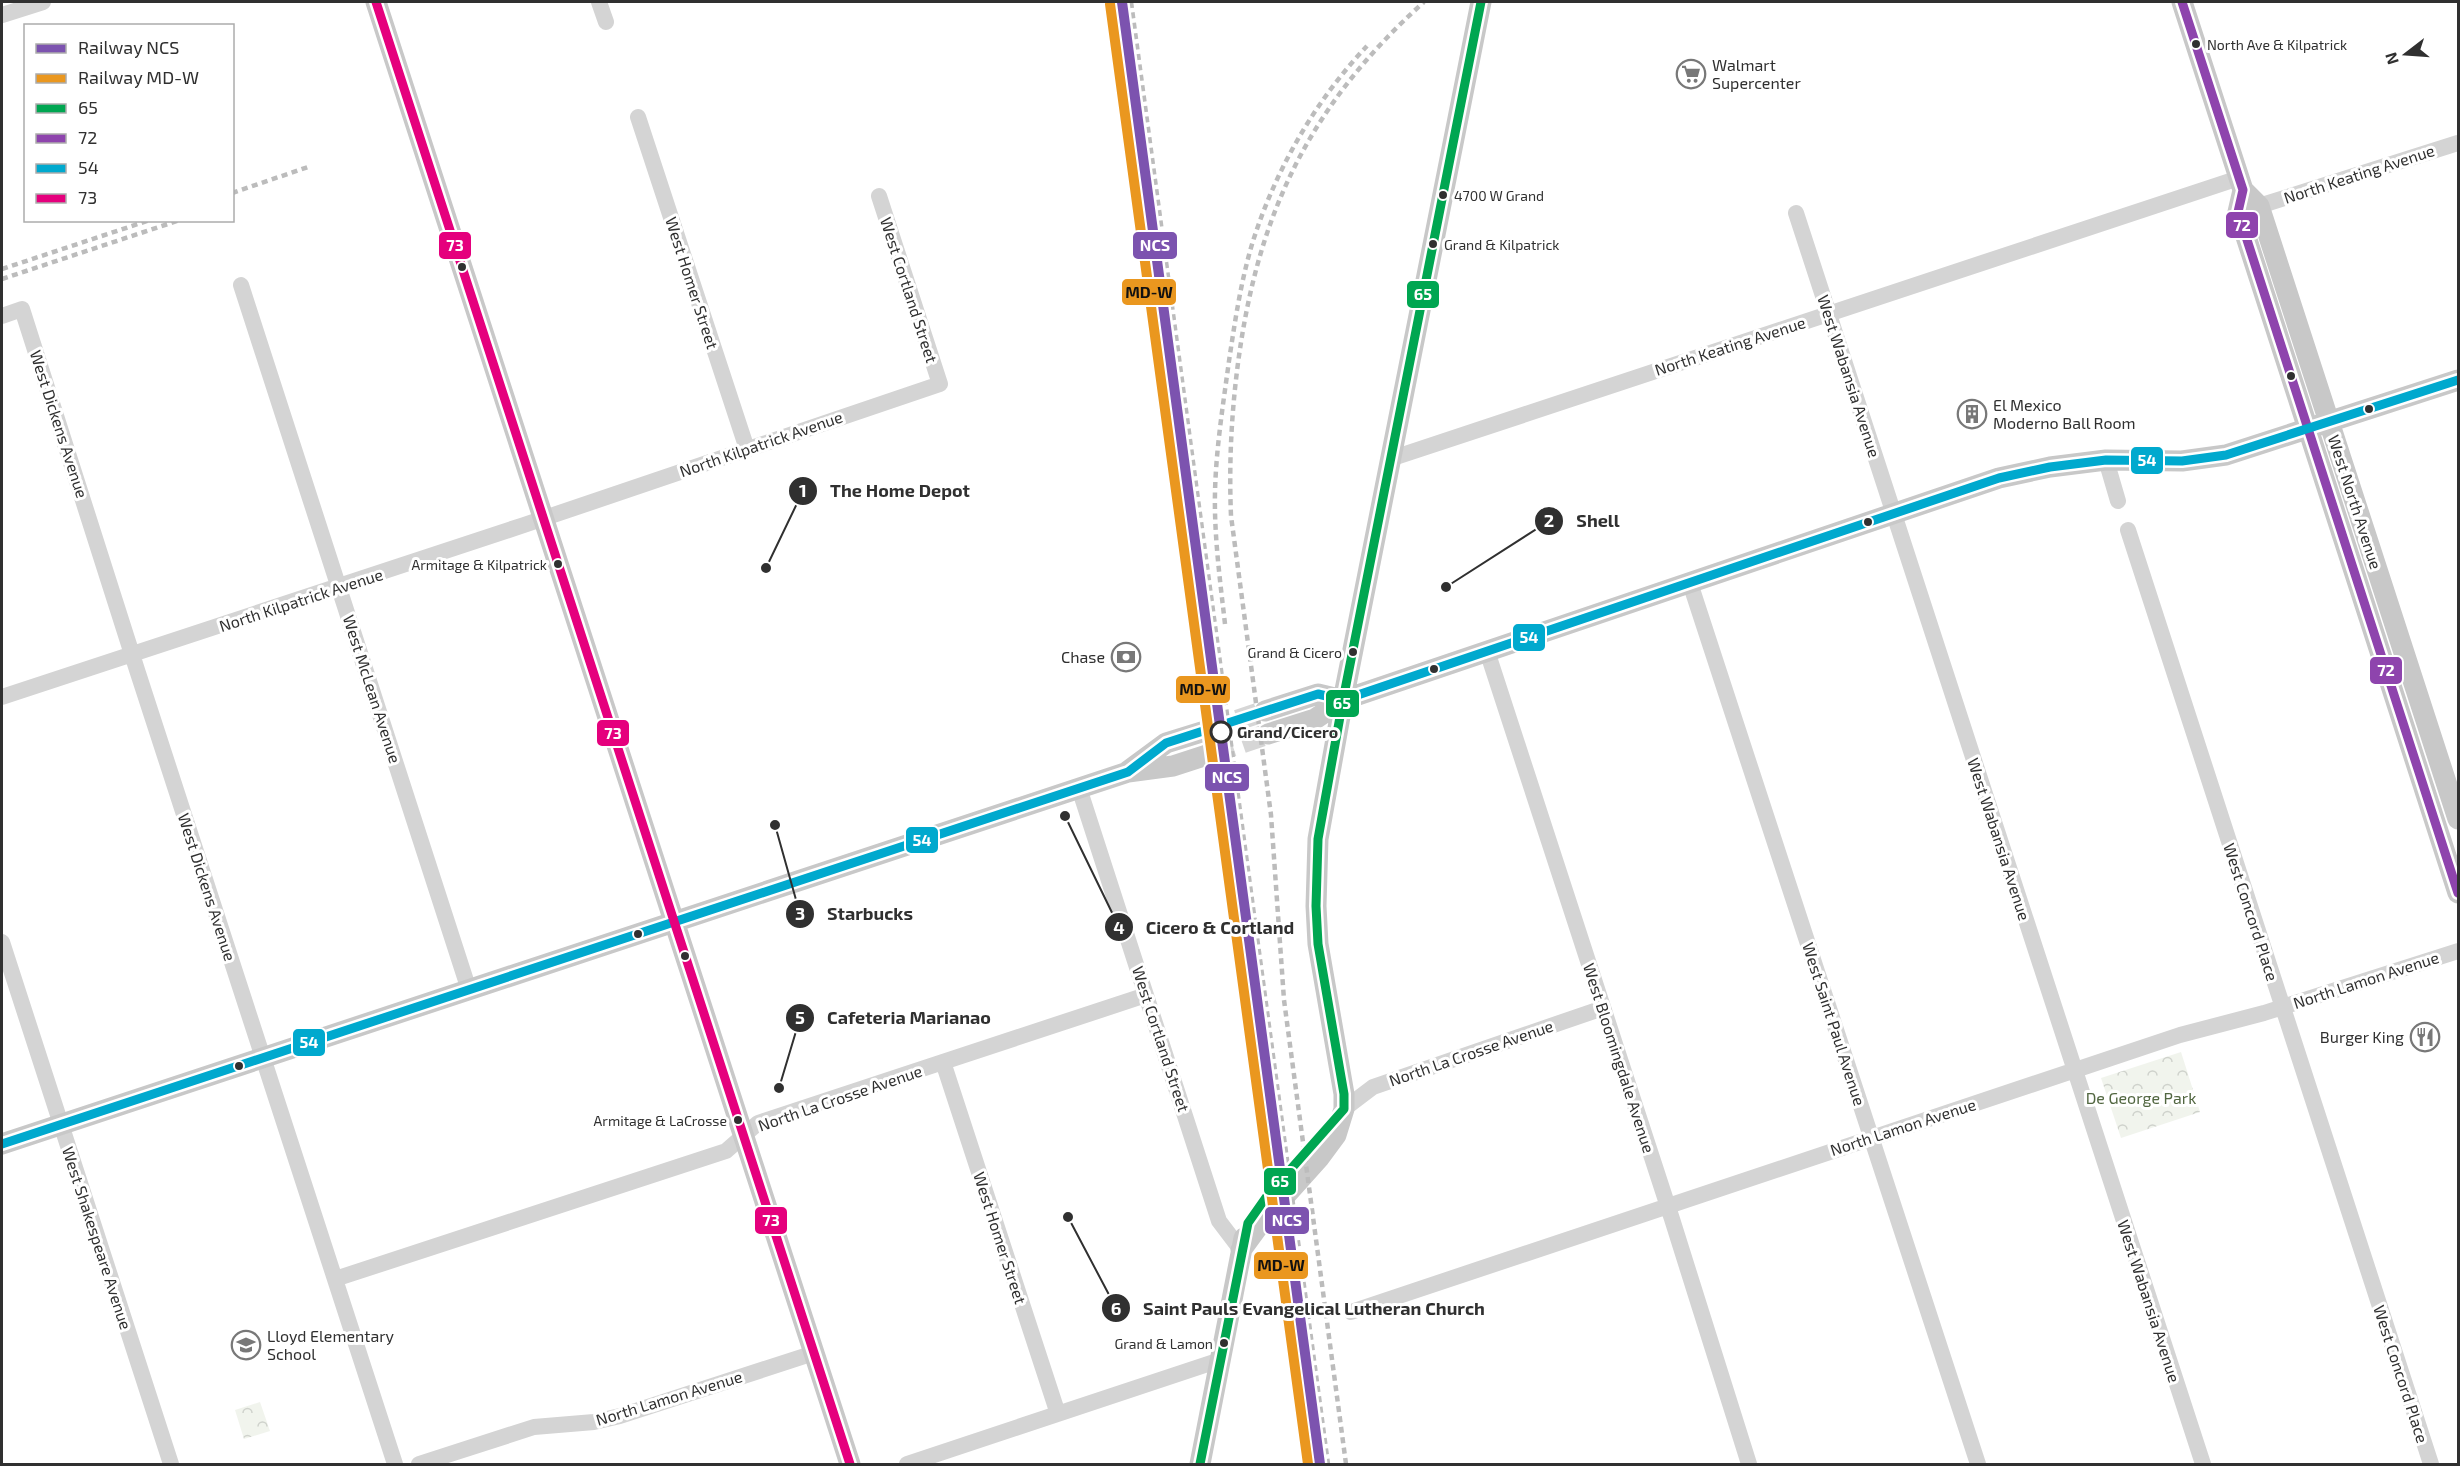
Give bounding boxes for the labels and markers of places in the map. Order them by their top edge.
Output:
place label: North Ave & Kilpatrick [2207,36,2347,53]
marker: North Ave & Kilpatrick [2190,38,2202,50]
place label: Walmart Supercenter [1712,55,1801,92]
supermarket icon: Walmart Supercenter [1675,58,1707,90]
place label: 4700 W Grand [1454,187,1544,204]
marker: 4700 W Grand [1437,189,1449,201]
place label: Grand & Kilpatrick [1444,236,1559,253]
marker: Grand & Kilpatrick [1427,238,1439,250]
unlabelled marker [456,261,468,273]
unlabelled marker [2285,370,2297,382]
place label: El Mexico Moderno Ball Room [1993,395,2136,432]
building icon: El Mexico Moderno Ball Room [1956,398,1988,430]
unlabelled marker [2363,403,2375,415]
callout: The Home Depot [788,473,982,509]
callout: Shell [1534,503,1631,539]
unlabelled marker [1862,516,1874,528]
place label: Armitage & Kilpatrick [411,556,547,573]
marker: Armitage & Kilpatrick [552,558,564,570]
bank icon: Chase [1110,641,1142,673]
place label: Grand & Cicero [1248,644,1342,661]
marker: Grand & Cicero [1347,646,1359,658]
place label: Chase [1061,647,1105,666]
unlabelled marker [1428,663,1440,675]
marker: Grand/Cicero [1210,721,1232,743]
place label: Grand/Cicero [1237,722,1338,741]
callout: Starbucks [785,896,925,932]
callout: Cicero & Cortland [1104,909,1306,945]
unlabelled marker [632,928,644,940]
unlabelled marker [679,950,691,962]
callout: Cafeteria Marianao [785,1000,1003,1036]
restaurant icon: Burger King [2409,1021,2441,1053]
place label: Burger King [2320,1027,2404,1046]
unlabelled marker [233,1060,245,1072]
place label: Armitage & LaCrosse [594,1112,727,1129]
marker: Armitage & LaCrosse [732,1114,744,1126]
callout: Saint Pauls Evangelical Lutheran Church [1101,1290,1497,1326]
place label: Lloyd Elementary School [267,1326,395,1363]
school or university icon: Lloyd Elementary School [230,1329,262,1361]
place label: Grand & Lamon [1114,1335,1213,1352]
marker: Grand & Lamon [1218,1337,1230,1349]

